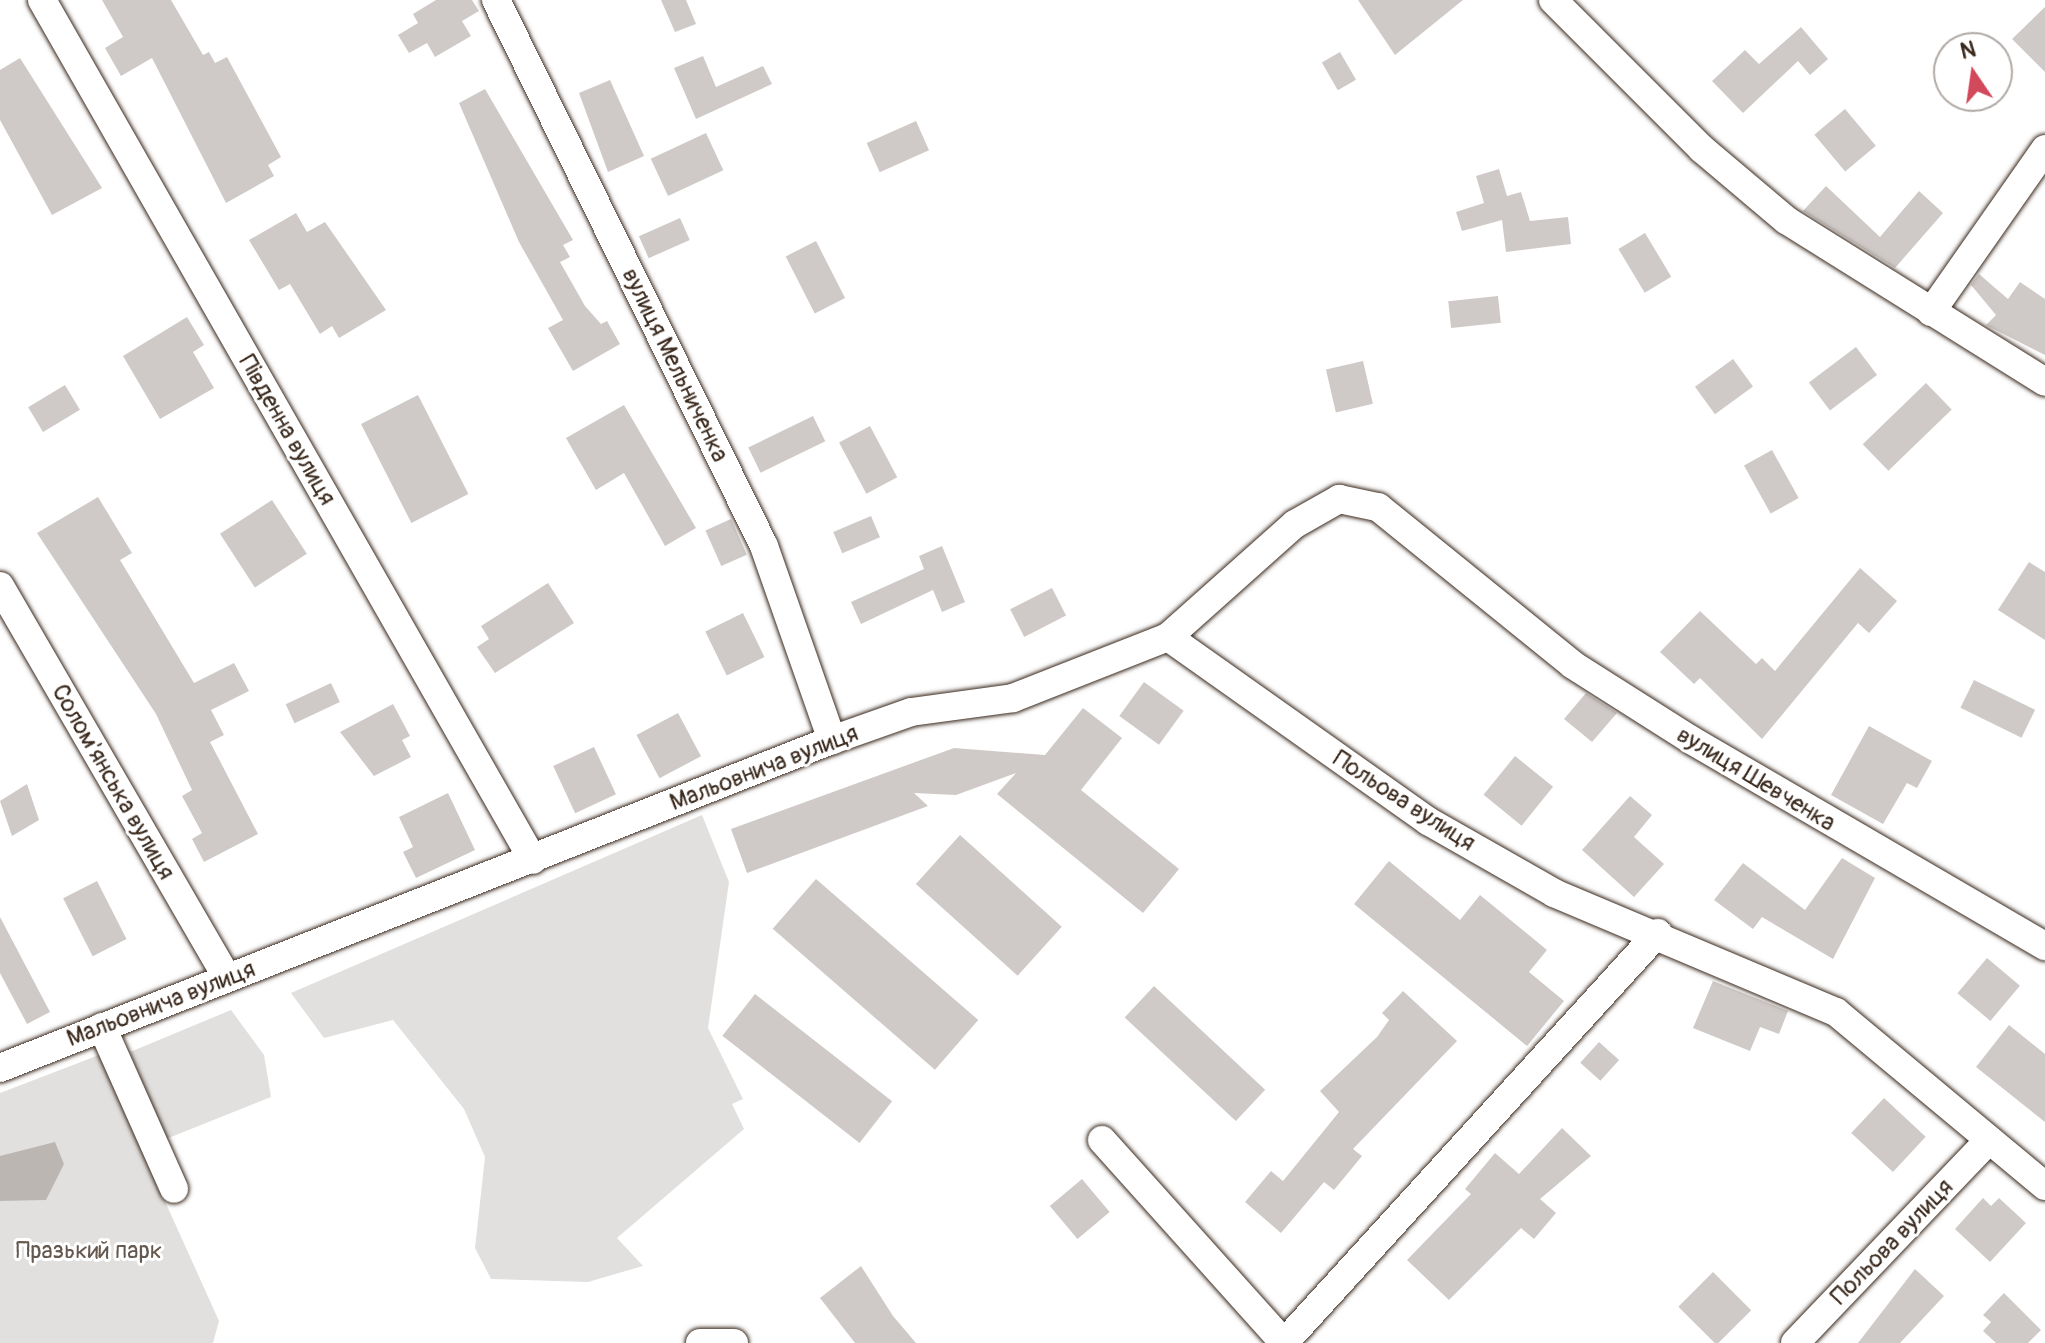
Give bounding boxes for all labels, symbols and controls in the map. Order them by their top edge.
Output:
north arrow [1933,32,2013,112]
text: N [1958,35,1978,66]
street label: вулиця Мельниченка [616,264,734,466]
street label: Південна вулиця [232,350,342,510]
street label: Солом'янська вулиця [45,679,181,885]
street label: Мальовнича вулиця [666,719,862,817]
street label: вулиця Шевченка [1672,720,1840,838]
street label: Польова вулиця [1328,744,1480,858]
street label: Мальовнича вулиця [63,955,259,1053]
street label: Польова вулиця [1825,1173,1959,1311]
park label: Празький парк [16,1237,162,1265]

